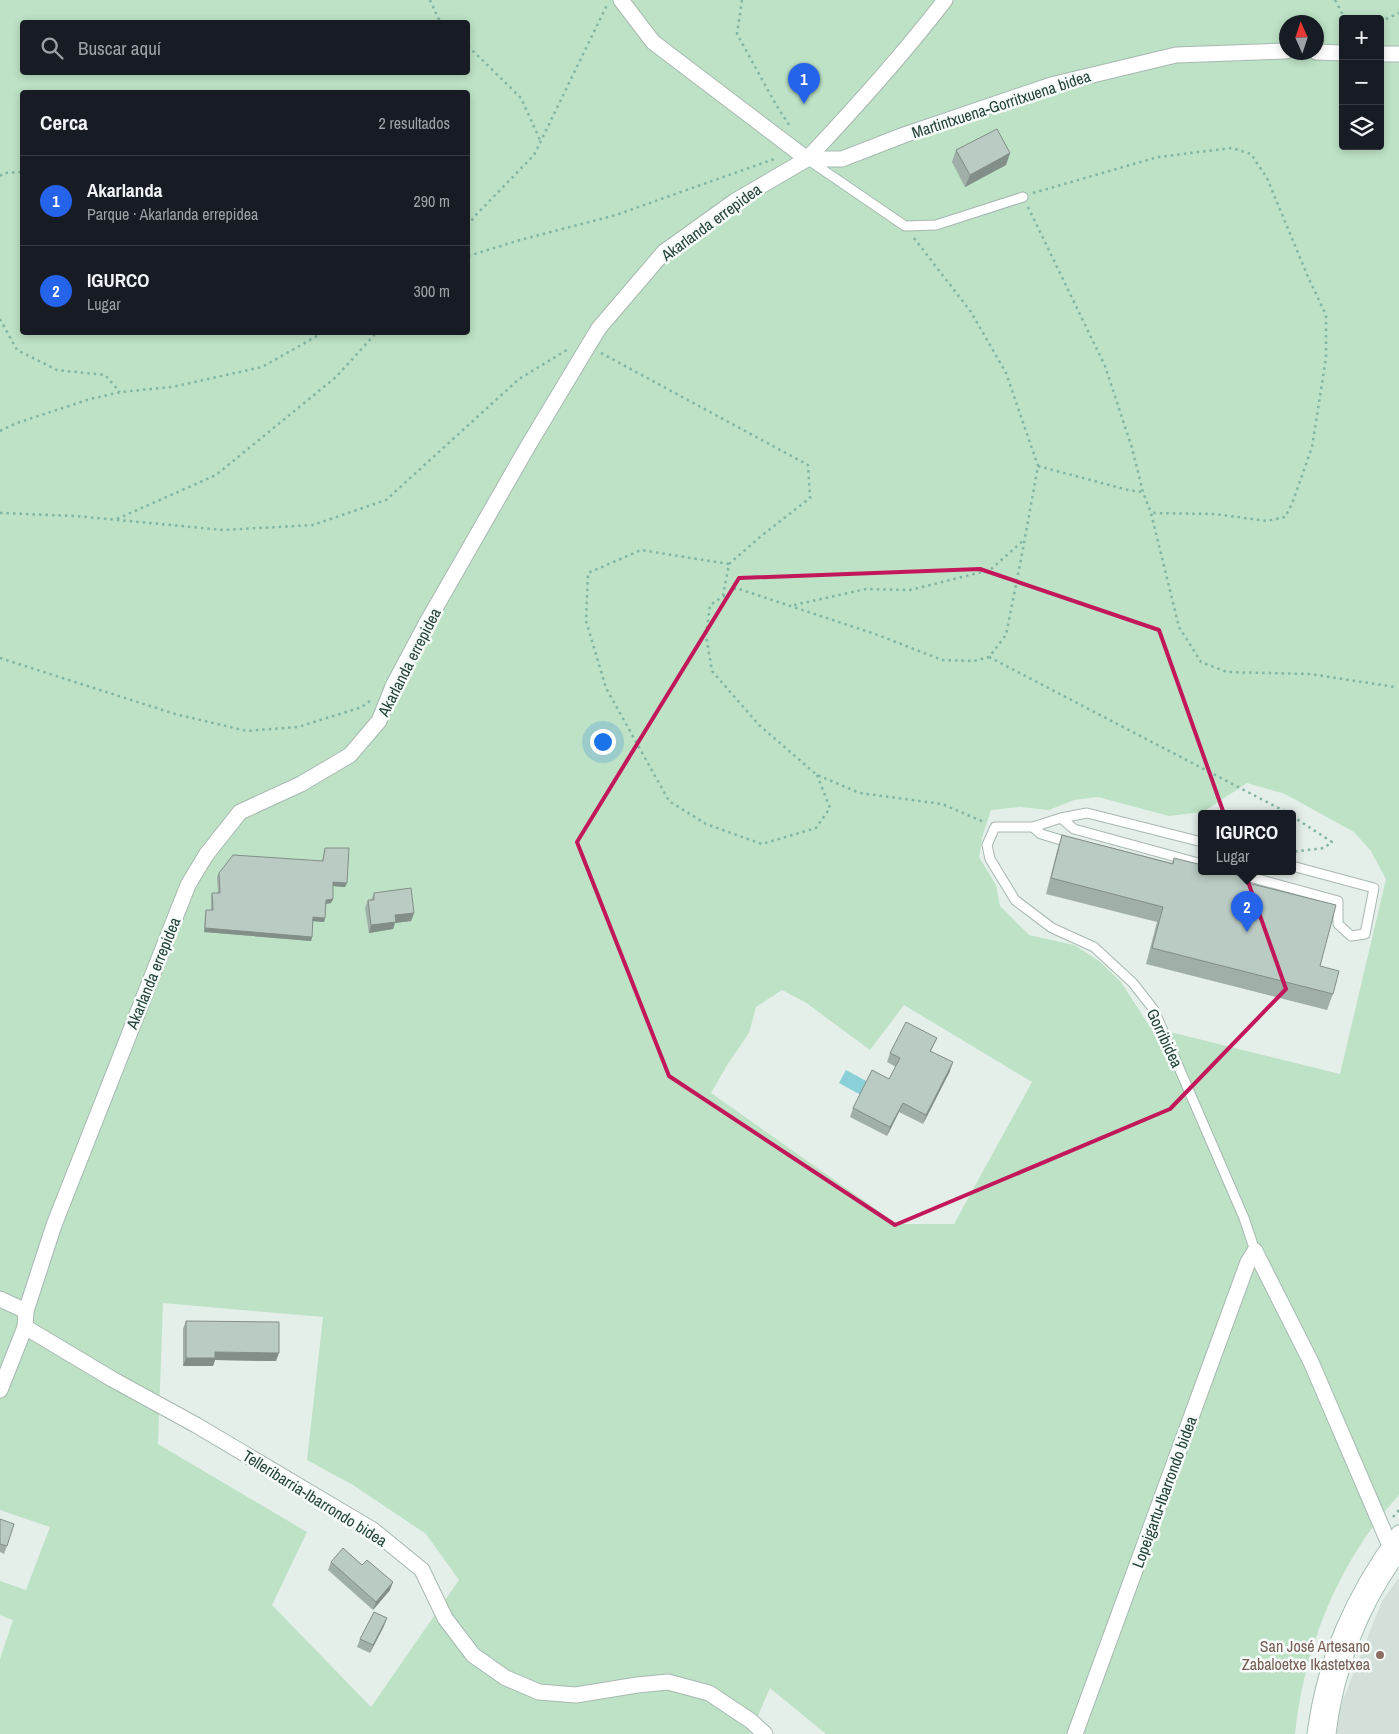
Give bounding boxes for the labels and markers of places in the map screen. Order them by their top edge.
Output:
pin: 1 [788,63,820,104]
pin: 2 [1231,891,1263,932]
place label: San José Artesano Zabaloetxe Ikastetxea [1242,1635,1371,1675]
marker: San José Artesano Zabaloetxe Ikastetxea [1374,1649,1386,1661]

